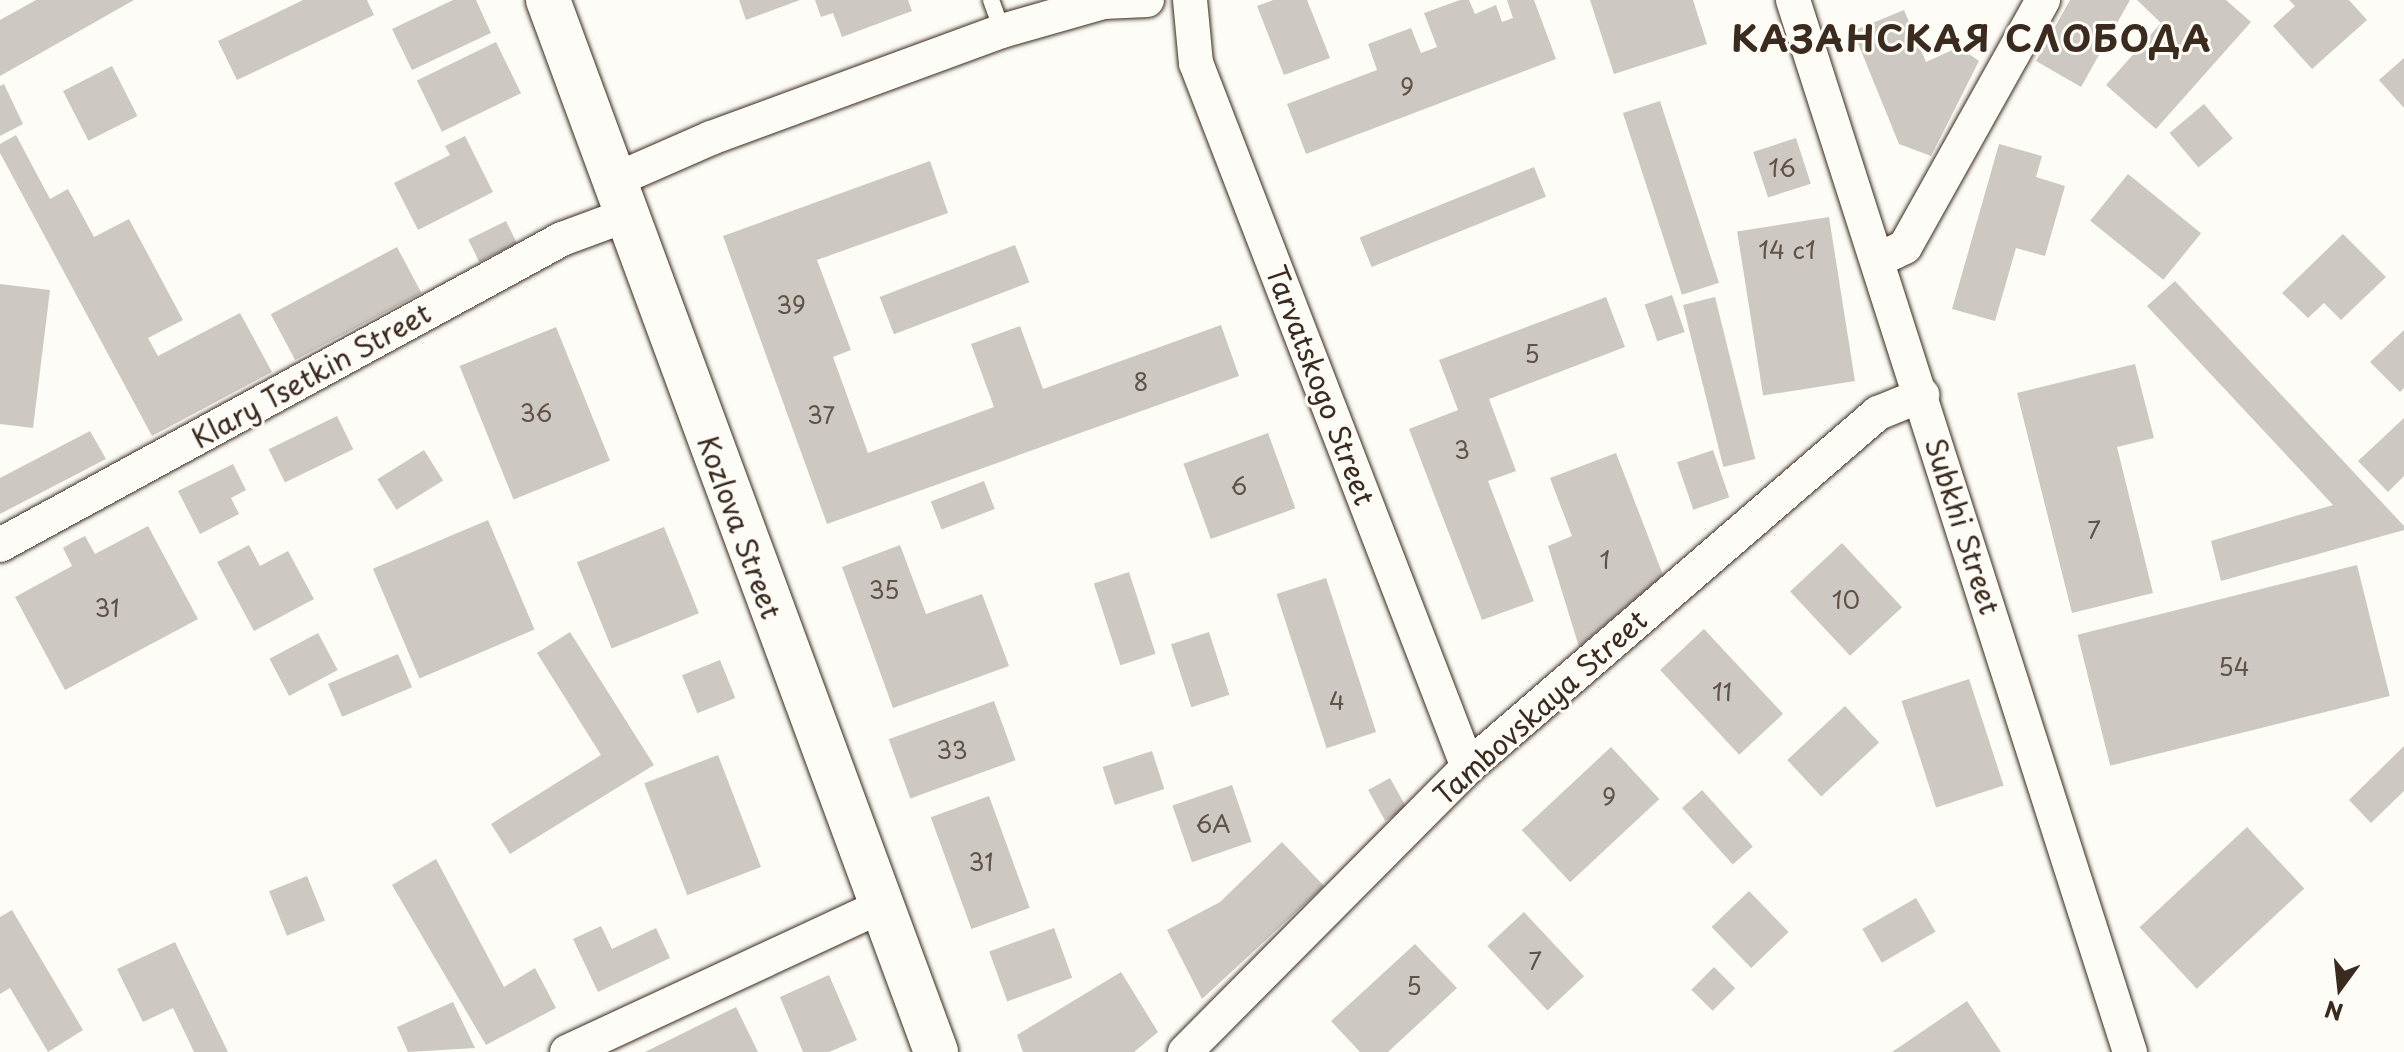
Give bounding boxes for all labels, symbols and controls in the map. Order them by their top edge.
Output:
district label: КАЗАНСКАЯ СЛОБОДА [1733,16,2211,60]
house number: 9 [1400,73,1414,101]
house number: 16 [1768,154,1796,182]
house number: 14 с1 [1758,236,1816,264]
street label: Tarvatskogo Street [1260,260,1382,510]
house number: 39 [776,291,806,319]
street label: Klary Tsetkin Street [185,295,437,455]
house number: 5 [1524,340,1540,368]
house number: 8 [1134,368,1148,396]
house number: 36 [520,399,552,427]
house number: 37 [807,401,835,429]
street label: Kozlova Street [691,430,789,624]
street label: Subkhi Street [1919,433,2007,619]
house number: 3 [1454,436,1470,464]
house number: 6 [1231,472,1247,500]
house number: 7 [2087,516,2101,544]
house number: 1 [1600,546,1610,574]
house number: 35 [869,576,899,604]
house number: 10 [1832,586,1860,614]
house number: 31 [94,594,120,622]
street label: Tambovskaya Street [1426,602,1654,812]
house number: 54 [2218,653,2250,681]
house number: 11 [1712,678,1732,706]
house number: 4 [1329,687,1345,715]
house number: 33 [936,736,968,764]
house number: 9 [1602,783,1616,811]
house number: 6А [1195,810,1231,838]
house number: 31 [968,848,994,876]
house number: 7 [1528,947,1542,975]
north arrow [2300,948,2380,1028]
house number: 5 [1406,972,1422,1000]
text: N [2321,993,2346,1030]

